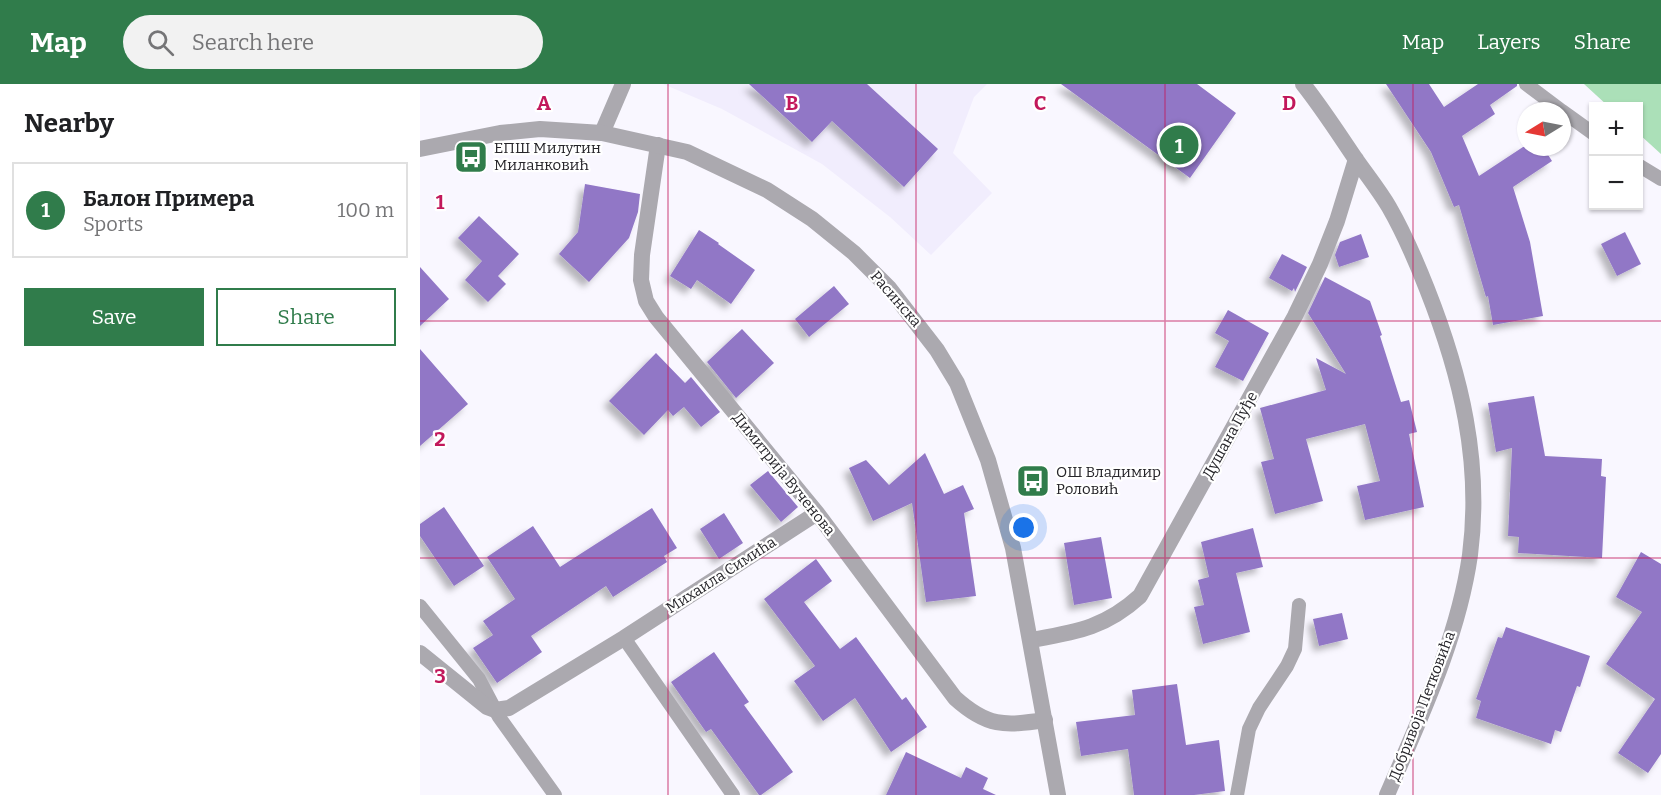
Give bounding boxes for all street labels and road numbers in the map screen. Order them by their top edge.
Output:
street label: Расинска [867,267,925,331]
street label: Душана Пуђе [1199,388,1261,482]
street label: Димитрија Вученова [729,409,839,539]
street label: Михаила Симића [663,533,779,617]
street label: Добривоја Петковића [1385,629,1459,783]

